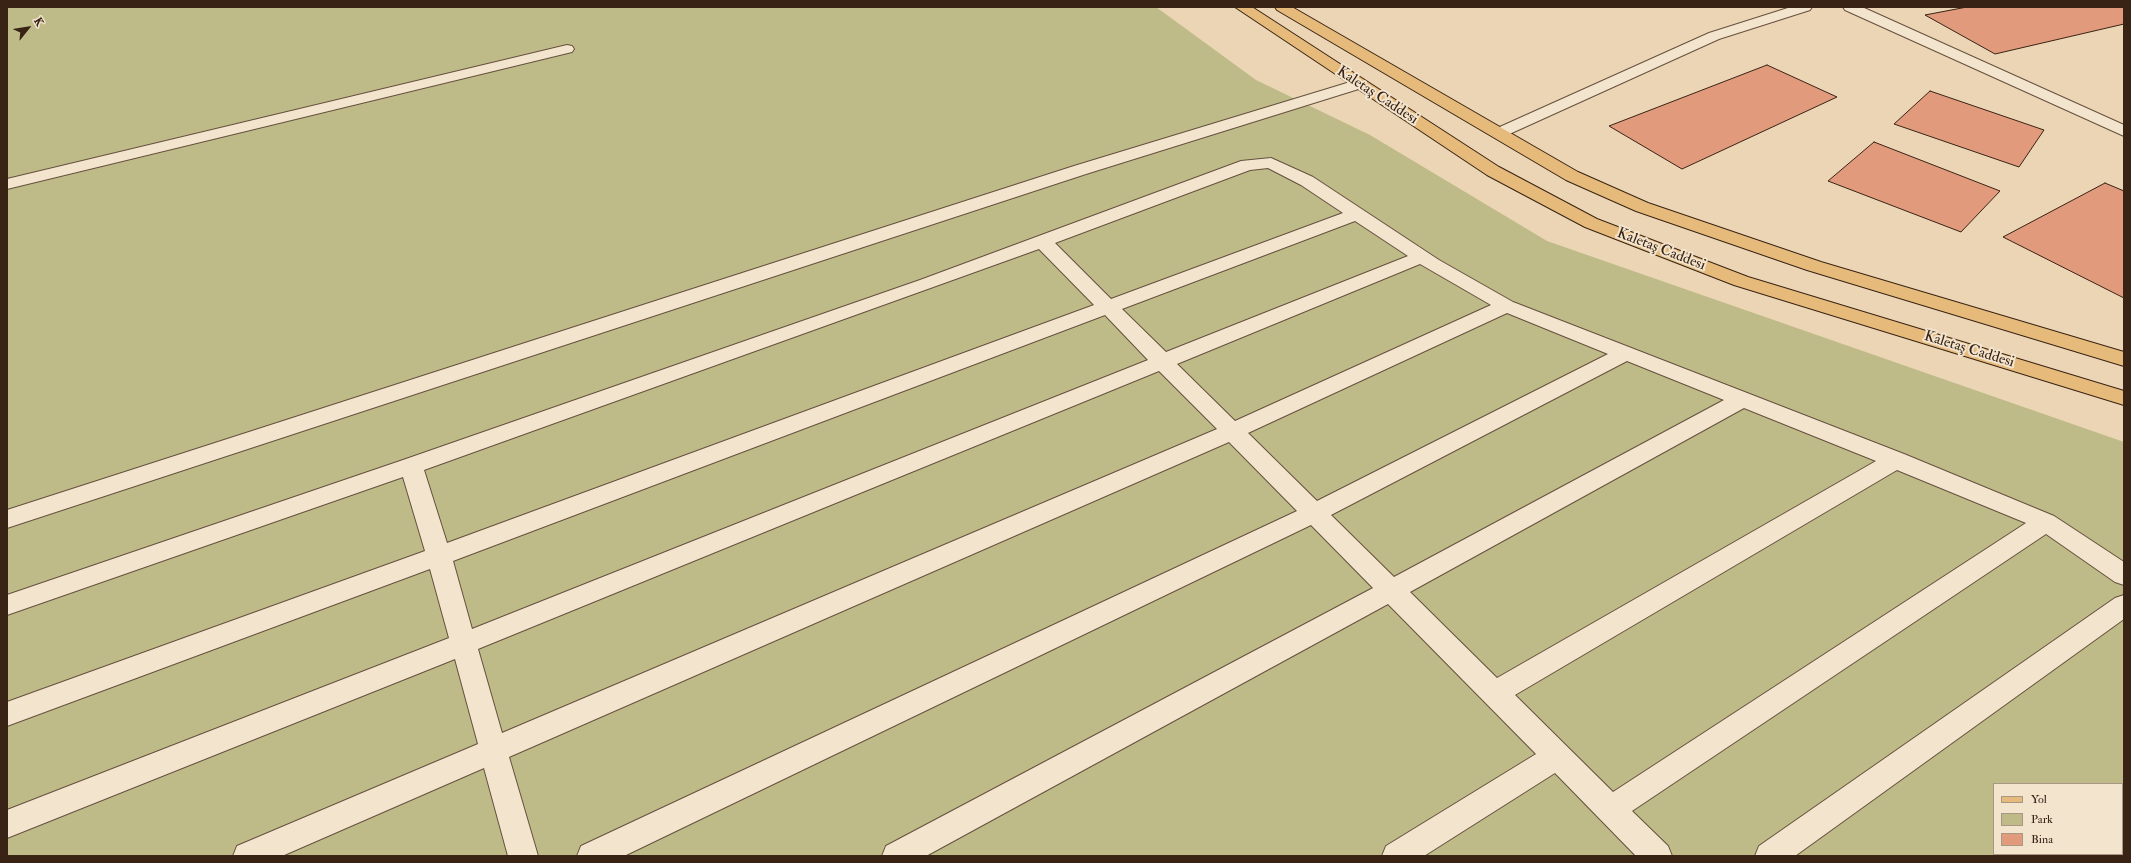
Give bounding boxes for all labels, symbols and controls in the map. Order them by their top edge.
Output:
north arrow [8,8,48,48]
text: K [31,15,46,28]
street label: Kaletaş Caddesi [1333,63,1421,129]
street label: Kaletaş Caddesi [1614,225,1708,275]
street label: Kaletaş Caddesi [1922,328,2016,372]
legend [1993,783,2123,855]
text: Yol [2031,792,2047,807]
text: Park [2031,812,2053,827]
text: Bina [2031,832,2053,847]

